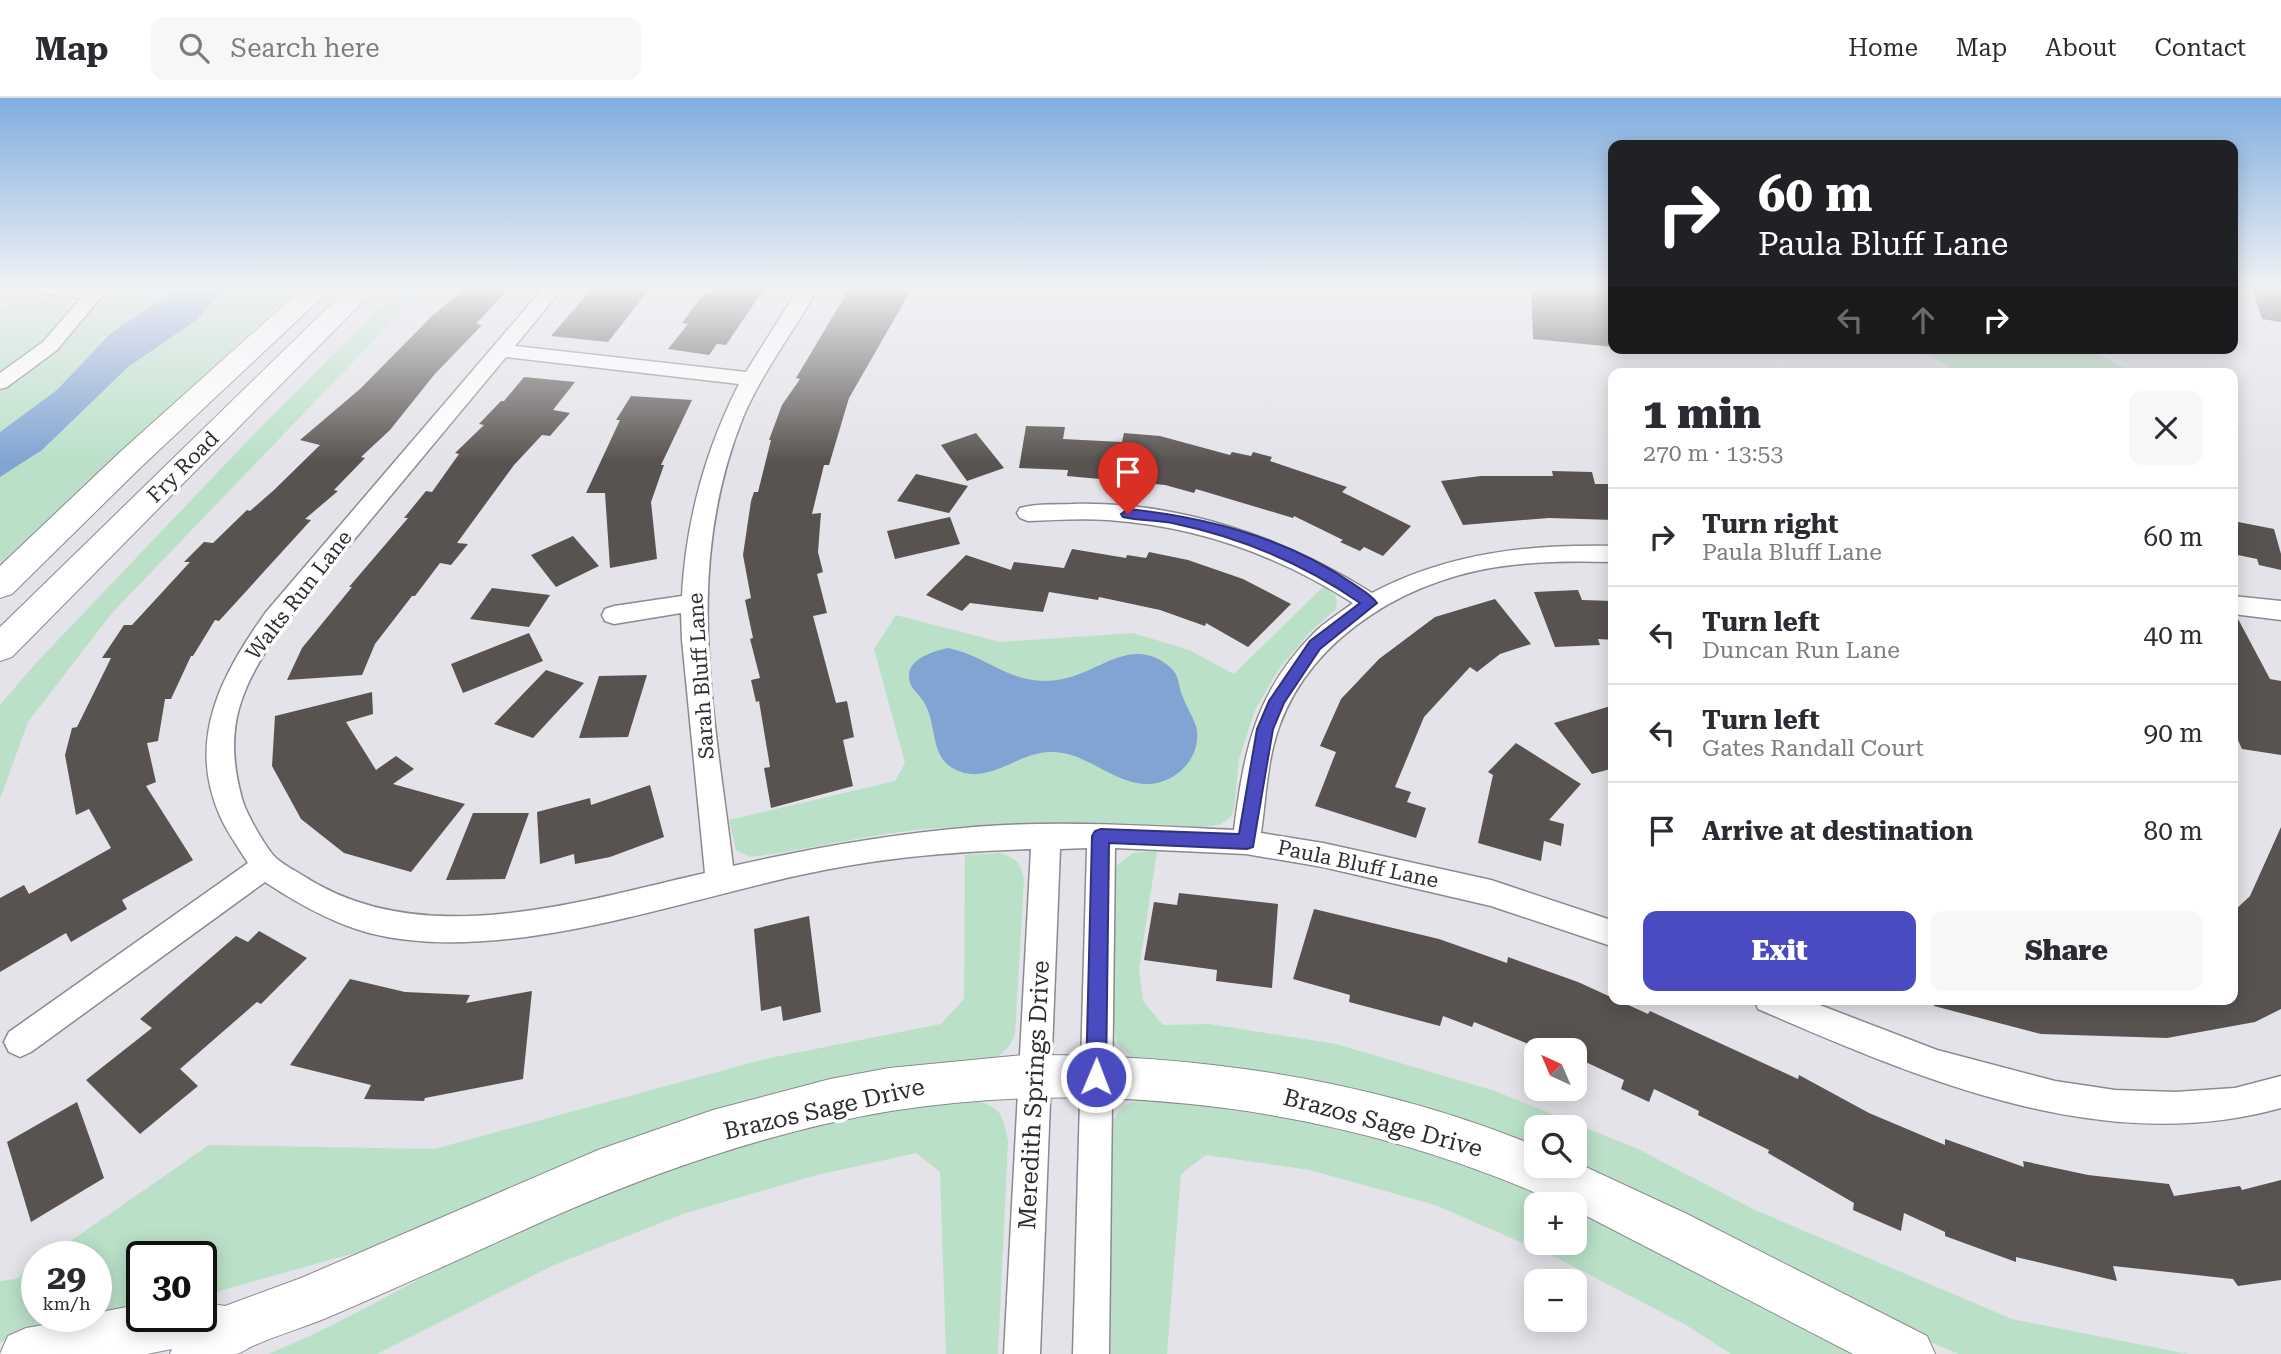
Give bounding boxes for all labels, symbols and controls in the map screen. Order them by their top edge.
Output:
search box [151,17,641,80]
text: Map [35,29,109,68]
icon: search [175,29,213,67]
text: Search here [231,33,380,63]
text: Home [1848,34,1918,62]
text: Map [1956,34,2007,62]
text: About [2045,34,2116,62]
text: Contact [2154,34,2246,62]
text: 60 m [1758,166,1873,223]
icon: right [1643,168,1734,259]
text: Paula Bluff Lane [1758,225,2008,263]
icon: left [1831,301,1869,339]
icon: ahead [1904,301,1942,339]
icon: right [1977,301,2015,339]
text: 1 min [1643,389,1761,438]
button: close [2129,391,2203,465]
street label: Fry Road [142,426,224,508]
text: 270 m · 13:53 [1643,440,1783,467]
pin [1098,442,1158,514]
icon: arrive [1109,453,1147,491]
text: Turn right [1702,509,1838,539]
icon: right [1643,518,1681,556]
text: 60 m [2144,522,2203,552]
street label: Walts Run Lane [241,526,357,664]
text: Paula Bluff Lane [1702,539,1882,566]
street label: Sarah Bluff Lane [683,592,719,760]
text: Turn left [1702,607,1820,637]
icon: left [1643,616,1681,654]
text: 40 m [2144,620,2203,650]
text: Duncan Run Lane [1702,637,1900,664]
text: Turn left [1702,705,1820,735]
icon: left [1643,714,1681,752]
text: 90 m [2144,718,2203,748]
text: Gates Randall Court [1702,735,1924,762]
icon: arrive [1643,812,1681,850]
text: Arrive at destination [1702,816,1973,846]
text: 80 m [2144,816,2203,846]
street label: Paula Bluff Lane [1275,835,1441,893]
button: Exit [1643,911,1916,991]
button: Share [1930,911,2203,991]
street label: Meredith Springs Drive [1013,960,1055,1230]
north arrow [1524,1038,1587,1101]
map controls [1524,1038,1587,1332]
position arrow [1059,1040,1133,1114]
street label: Brazos Sage Drive [721,1072,927,1146]
street label: Brazos Sage Drive [1280,1083,1486,1163]
button: search [1524,1115,1587,1178]
button: + [1524,1192,1587,1255]
speed limit sign: 30 [126,1241,217,1332]
text: 29 [47,1257,86,1298]
button: − [1524,1269,1587,1332]
text: km/h [42,1293,91,1314]

